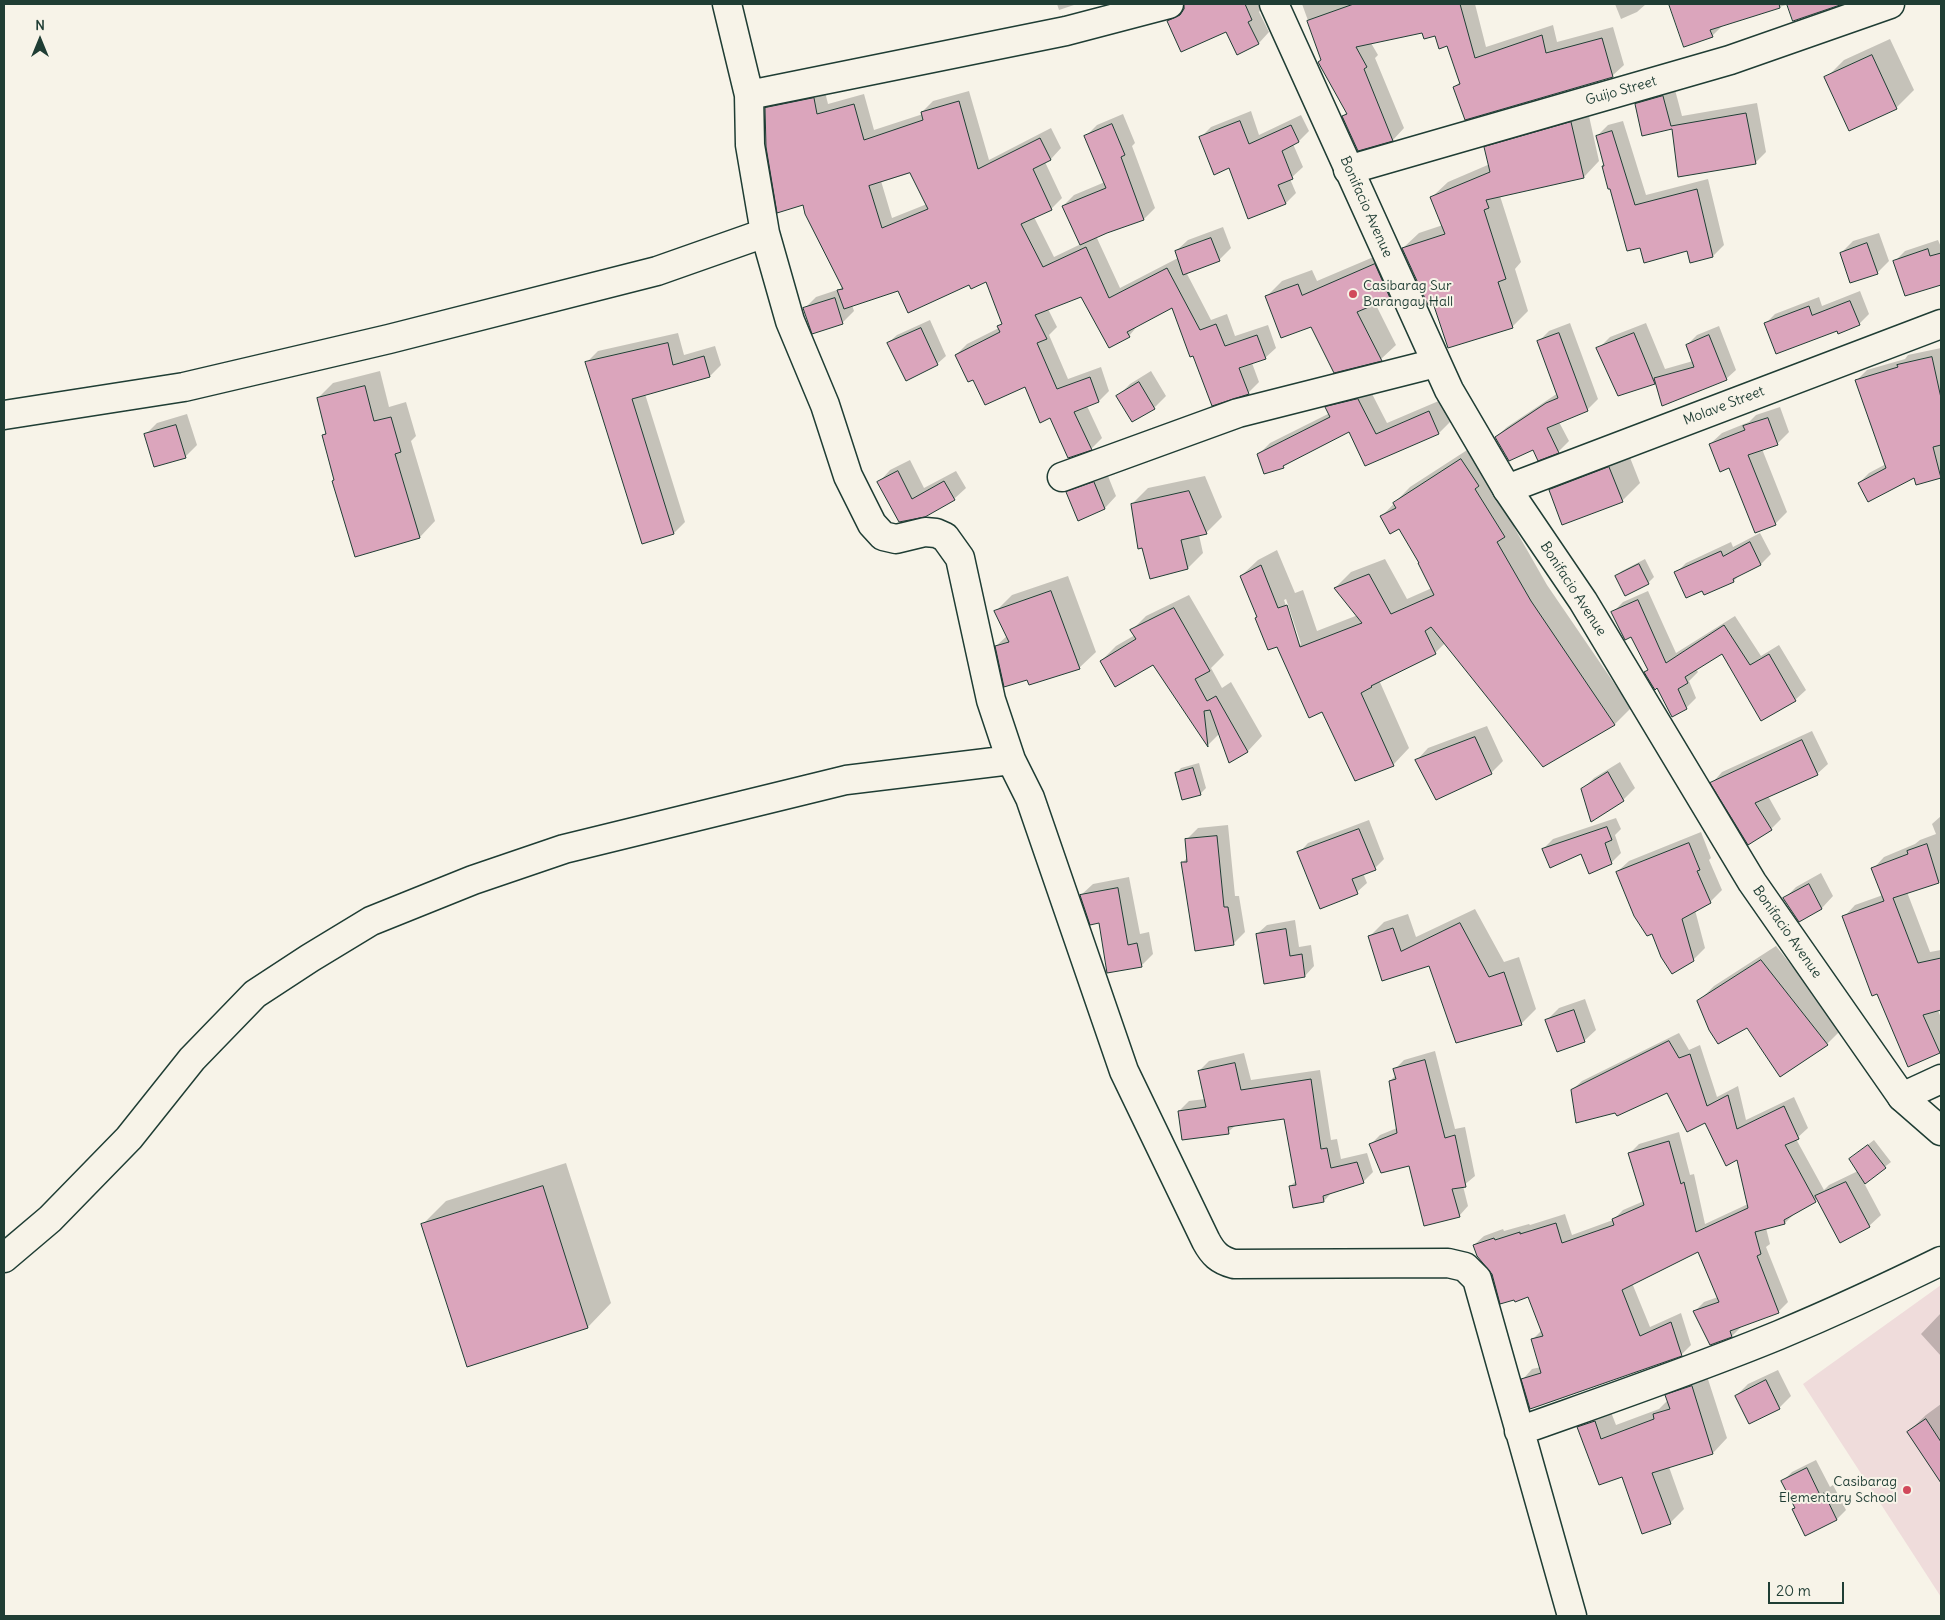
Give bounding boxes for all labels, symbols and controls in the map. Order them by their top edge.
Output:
north arrow [15,15,65,65]
text: N [35,16,45,34]
street label: Guijo Street [1584,73,1658,109]
street label: Bonifacio Avenue [1336,154,1396,260]
place label: Casibarag Sur Barangay Hall [1363,278,1453,310]
marker: Casibarag Sur Barangay Hall [1347,288,1359,300]
street label: Molave Street [1681,383,1767,429]
street label: Bonifacio Avenue [1536,539,1610,639]
street label: Bonifacio Avenue [1749,883,1825,981]
place label: Casibarag Elementary School [1779,1474,1897,1506]
marker: Casibarag Elementary School [1901,1484,1913,1496]
scale bar [1770,1572,1846,1604]
text: 20 m [1776,1581,1811,1600]

